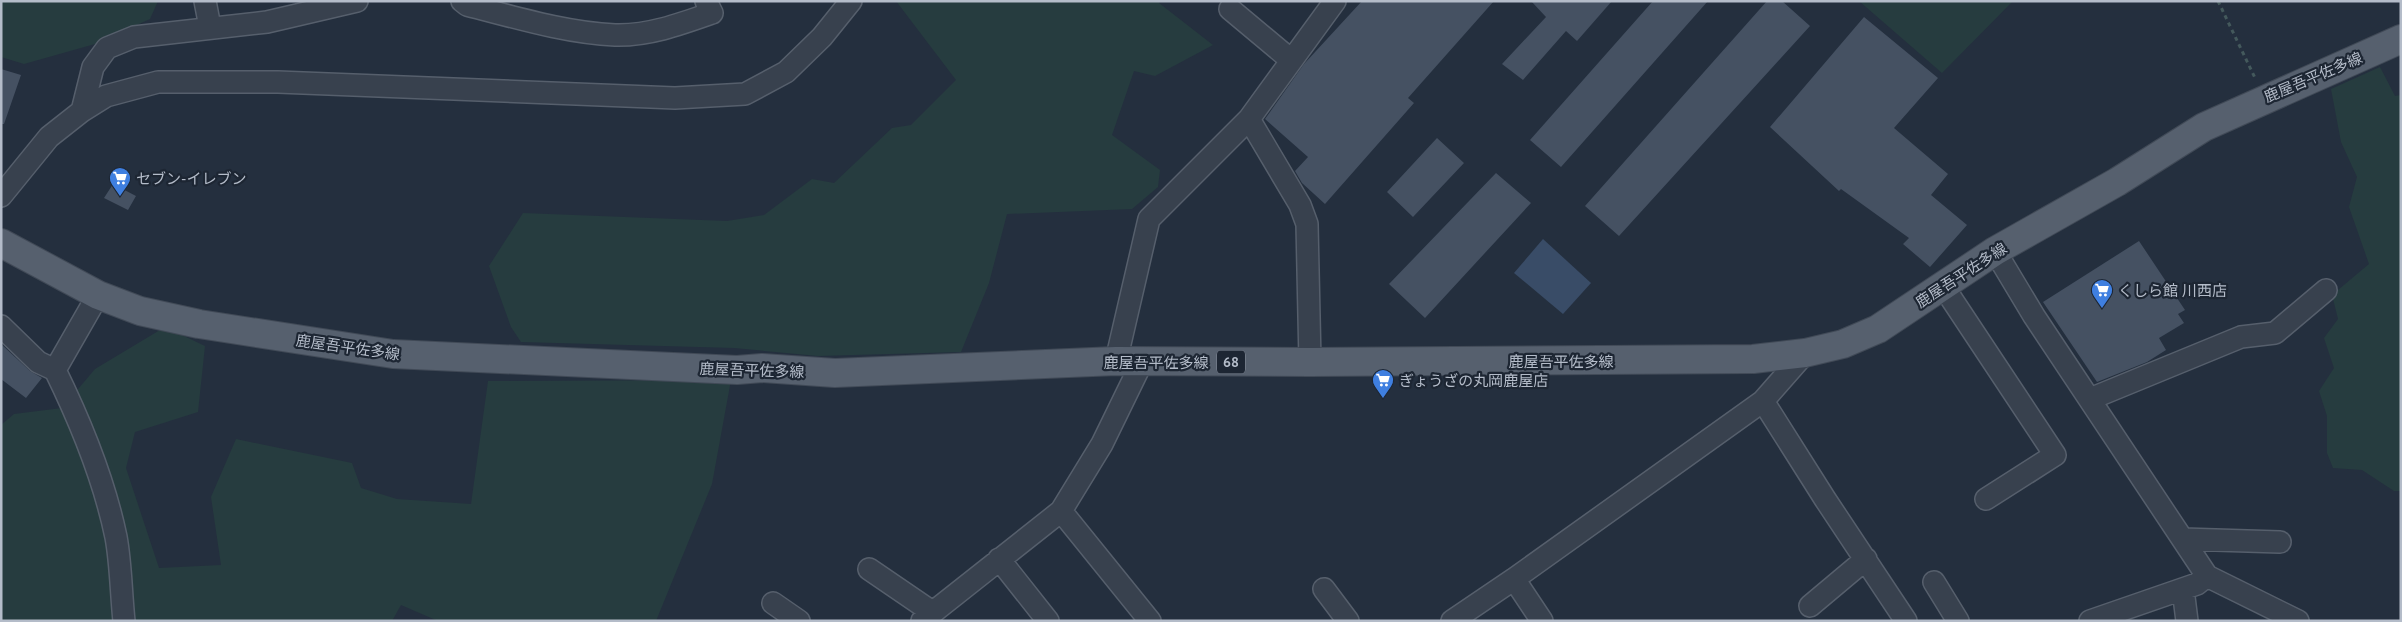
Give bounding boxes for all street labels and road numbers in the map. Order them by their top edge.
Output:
street label: 鹿屋吾平佐多線 [2261,48,2365,106]
street label: 鹿屋吾平佐多線 [1912,238,2010,312]
street label: 鹿屋吾平佐多線 [295,330,401,364]
road number: 68 [1217,351,1245,374]
street label: 鹿屋吾平佐多線 [1508,352,1614,371]
street label: 鹿屋吾平佐多線 [1103,353,1209,372]
street label: 鹿屋吾平佐多線 [699,359,805,381]

